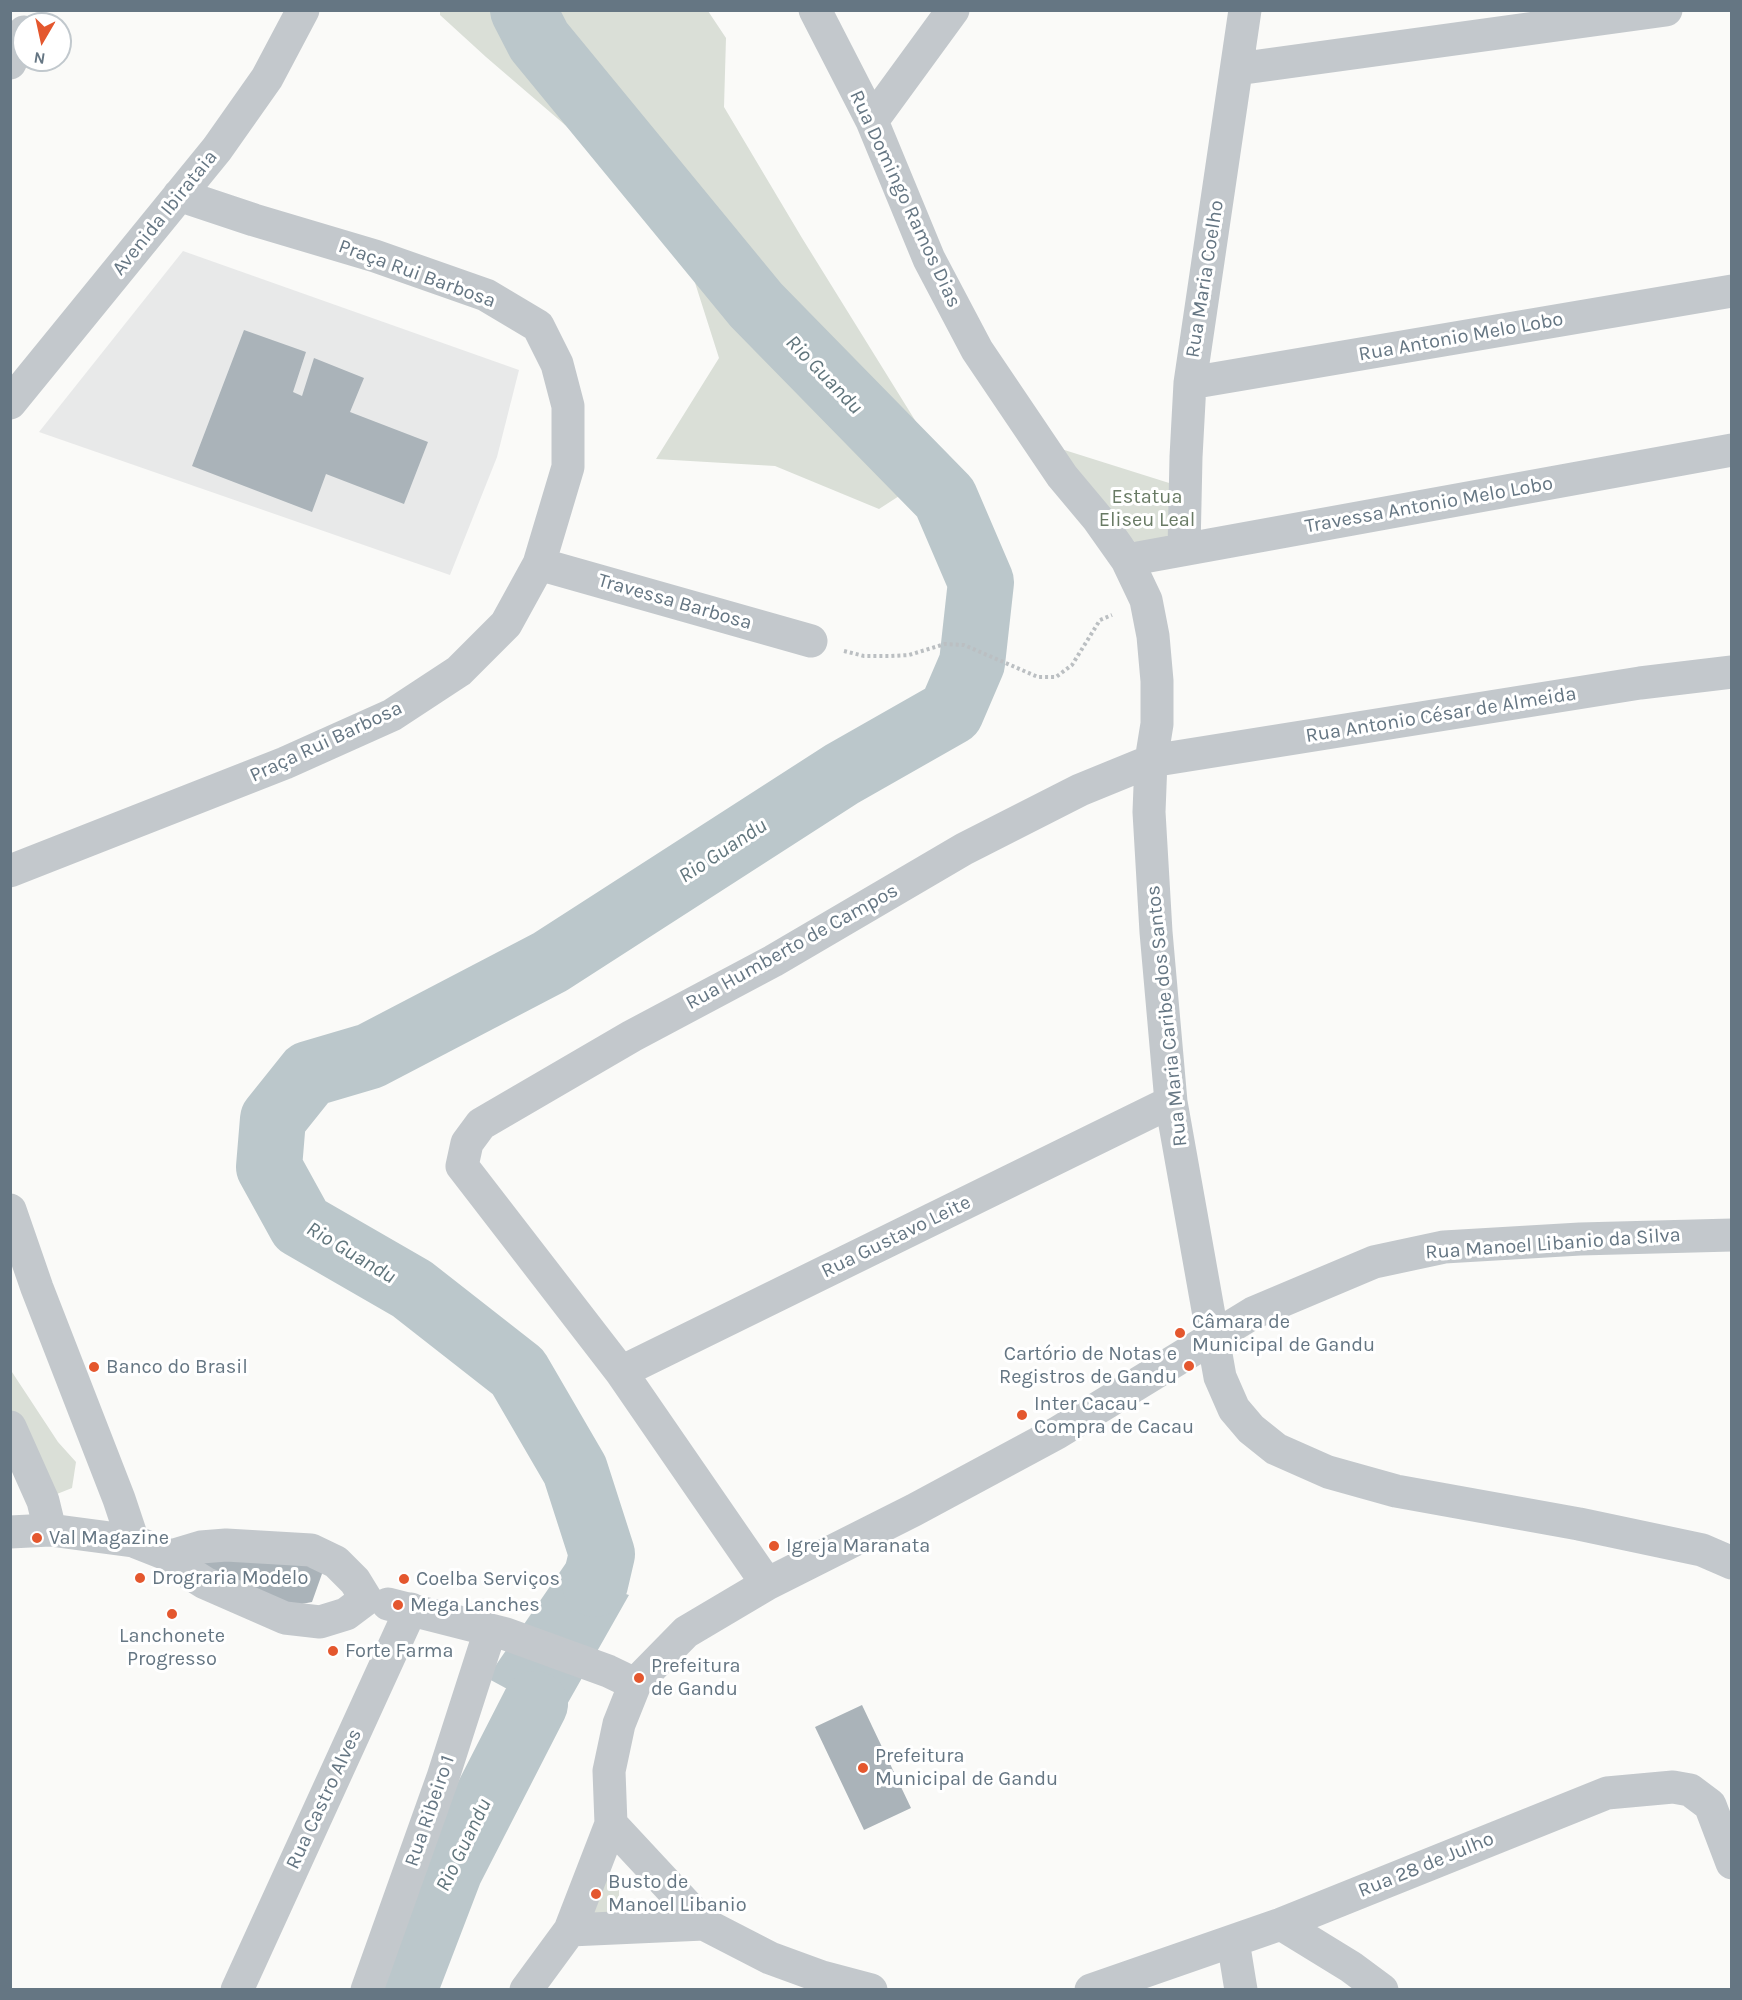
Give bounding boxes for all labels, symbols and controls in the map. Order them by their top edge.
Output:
north arrow [12,12,72,72]
text: N [32,48,47,69]
street label: Rua Domingo Ramos Dias [844,87,966,311]
street label: Avenida Ibirataia [107,146,223,280]
street label: Rua Maria Coelho [1181,199,1229,359]
street label: Praça Rui Barbosa [335,234,499,314]
street label: Rua Antonio Melo Lobo [1357,307,1565,367]
water label: Rio Guandu [780,330,868,420]
street label: Travessa Antonio Melo Lobo [1303,471,1555,539]
park label: Estatua Eliseu Leal [1099,485,1195,532]
street label: Travessa Barbosa [595,569,755,635]
street label: Rua Antonio César de Almeida [1304,682,1578,748]
street label: Praça Rui Barbosa [246,696,406,788]
water label: Rio Guandu [674,813,772,889]
street label: Rua Humberto de Campos [682,879,902,1015]
street label: Rua Maria Caribe dos Santos [1141,884,1193,1148]
street label: Rua Gustavo Leite [817,1190,975,1284]
water label: Rio Guandu [302,1216,400,1290]
street label: Rua Manoel Libanio da Silva [1425,1223,1681,1265]
place label: Câmara de Municipal de Gandu [1192,1310,1375,1357]
marker: Câmara de Municipal de Gandu [1173,1326,1187,1340]
place label: Cartório de Notas e Registros de Gandu [999,1342,1177,1389]
place label: Banco do Brasil [106,1355,248,1379]
marker: Cartório de Notas e Registros de Gandu [1182,1359,1196,1373]
marker: Banco do Brasil [87,1360,101,1374]
place label: Inter Cacau - Compra de Cacau [1034,1392,1194,1439]
marker: Inter Cacau - Compra de Cacau [1015,1408,1029,1422]
place label: Val Magazine [49,1526,169,1550]
marker: Val Magazine [30,1531,44,1545]
place label: Igreja Maranata [786,1534,930,1558]
marker: Igreja Maranata [767,1539,781,1553]
place label: Drograria Modelo [152,1566,308,1590]
place label: Coelba Serviços [416,1567,560,1591]
marker: Drograria Modelo [133,1571,147,1585]
marker: Coelba Serviços [397,1572,411,1586]
place label: Mega Lanches [410,1593,540,1617]
marker: Mega Lanches [391,1598,405,1612]
marker: Lanchonete Progresso [165,1607,179,1621]
place label: Lanchonete Progresso [119,1624,225,1671]
place label: Forte Farma [345,1639,454,1663]
marker: Forte Farma [326,1644,340,1658]
place label: Prefeitura de Gandu [651,1654,741,1701]
marker: Prefeitura de Gandu [632,1671,646,1685]
street label: Rua Castro Alves [281,1725,367,1873]
place label: Prefeitura Municipal de Gandu [875,1744,1058,1791]
street label: Rua Ribeiro 1 [400,1752,460,1870]
marker: Prefeitura Municipal de Gandu [856,1761,870,1775]
water label: Rio Guandu [431,1794,497,1896]
street label: Rua 28 de Julho [1355,1827,1497,1903]
place label: Busto de Manoel Libanio [608,1870,747,1917]
marker: Busto de Manoel Libanio [589,1887,603,1901]

